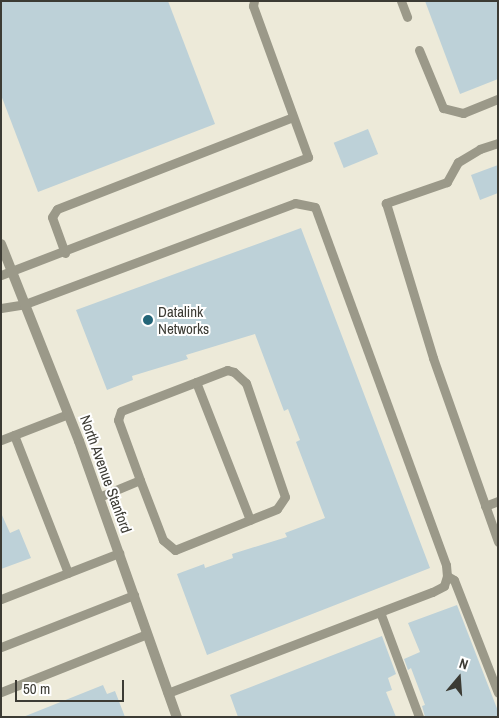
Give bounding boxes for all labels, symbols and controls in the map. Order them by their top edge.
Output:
place label: Datalink Networks [158,302,209,337]
marker: Datalink Networks [142,314,154,326]
street label: North Avenue Stanford [76,412,136,536]
north arrow [434,653,484,703]
text: N [457,654,470,674]
scale bar [18,670,126,702]
text: 50 m [23,678,50,699]

